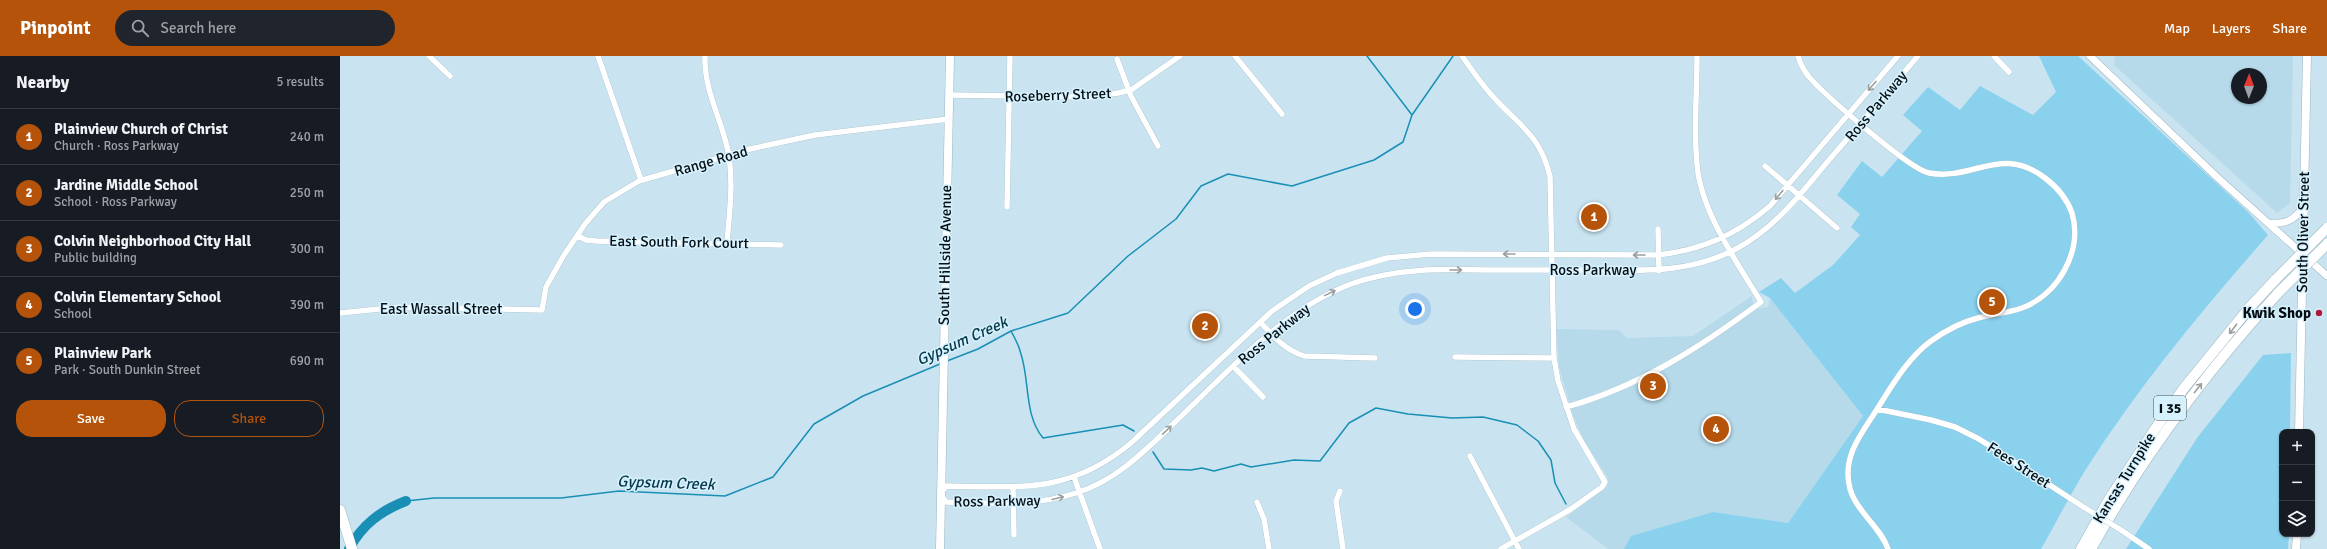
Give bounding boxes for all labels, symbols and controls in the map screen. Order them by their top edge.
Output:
search box [115,10,395,46]
text: Pinpoint [20,16,91,40]
icon: search [129,17,151,39]
text: Search here [161,19,236,37]
text: Map [2164,20,2190,37]
text: Layers [2212,20,2251,37]
text: Share [2273,20,2307,37]
street label: Ross Parkway [1841,67,1911,145]
north arrow [2231,68,2267,104]
text: Nearby [16,72,69,93]
text: 5 results [276,74,324,90]
one-way arrow [1868,80,1877,91]
street label: Roseberry Street [1004,84,1112,106]
text: Plainview Church of Christ [54,120,228,138]
text: 1 [25,129,33,145]
text: 240 m [290,129,324,145]
text: Church · Ross Parkway [54,138,179,154]
street label: Range Road [672,142,750,180]
street label: South Oliver Street [2293,171,2313,293]
text: Jardine Middle School [54,176,198,194]
text: 2 [25,185,33,201]
text: 250 m [290,185,324,201]
street label: South Hillside Avenue [935,185,955,325]
one-way arrow [1775,190,1784,200]
text: School · Ross Parkway [54,194,177,210]
pin: 1 [1581,202,1607,232]
text: Colvin Neighborhood City Hall [54,232,251,250]
street label: East South Fork Court [609,232,749,252]
text: 3 [25,241,33,257]
text: 300 m [290,241,324,257]
text: Public building [54,250,137,266]
one-way arrow [1503,250,1516,258]
one-way arrow [1633,251,1646,258]
street label: Ross Parkway [1550,261,1636,279]
one-way arrow [1449,266,1462,274]
pin: 5 [1979,287,2005,317]
text: Colvin Elementary School [54,288,221,306]
one-way arrow [1324,289,1336,296]
text: 4 [25,297,33,313]
text: 390 m [290,297,324,313]
your location [1405,299,1425,319]
street label: East Wassall Street [380,300,502,318]
street label: Ross Parkway [1235,300,1313,368]
place label: Kwik Shop [2242,304,2311,322]
text: School [54,306,92,322]
marker: Kwik Shop [2314,308,2324,318]
water label: Gypsum Creek [913,311,1012,370]
pin: 2 [1192,311,1218,341]
one-way arrow [2229,324,2237,335]
text: Plainview Park [54,344,151,362]
text: 5 [25,353,33,369]
text: 690 m [290,353,324,369]
text: Park · South Dunkin Street [54,362,201,378]
pin: 3 [1640,371,1666,401]
one-way arrow [2193,383,2202,394]
road number: I 35 [2154,396,2186,420]
button: Save [16,400,166,437]
button: Share [174,400,324,437]
pin: 4 [1703,414,1729,444]
one-way arrow [1162,425,1172,435]
street label: Kansas Turnpike [2089,429,2159,527]
map controls [2279,429,2315,537]
button: + [2279,429,2315,465]
street label: Fees Street [1984,438,2054,492]
button: − [2279,465,2315,501]
water label: Gypsum Creek [617,471,717,495]
street label: Ross Parkway [953,491,1041,511]
one-way arrow [1051,494,1064,501]
button: layers [2279,501,2315,537]

